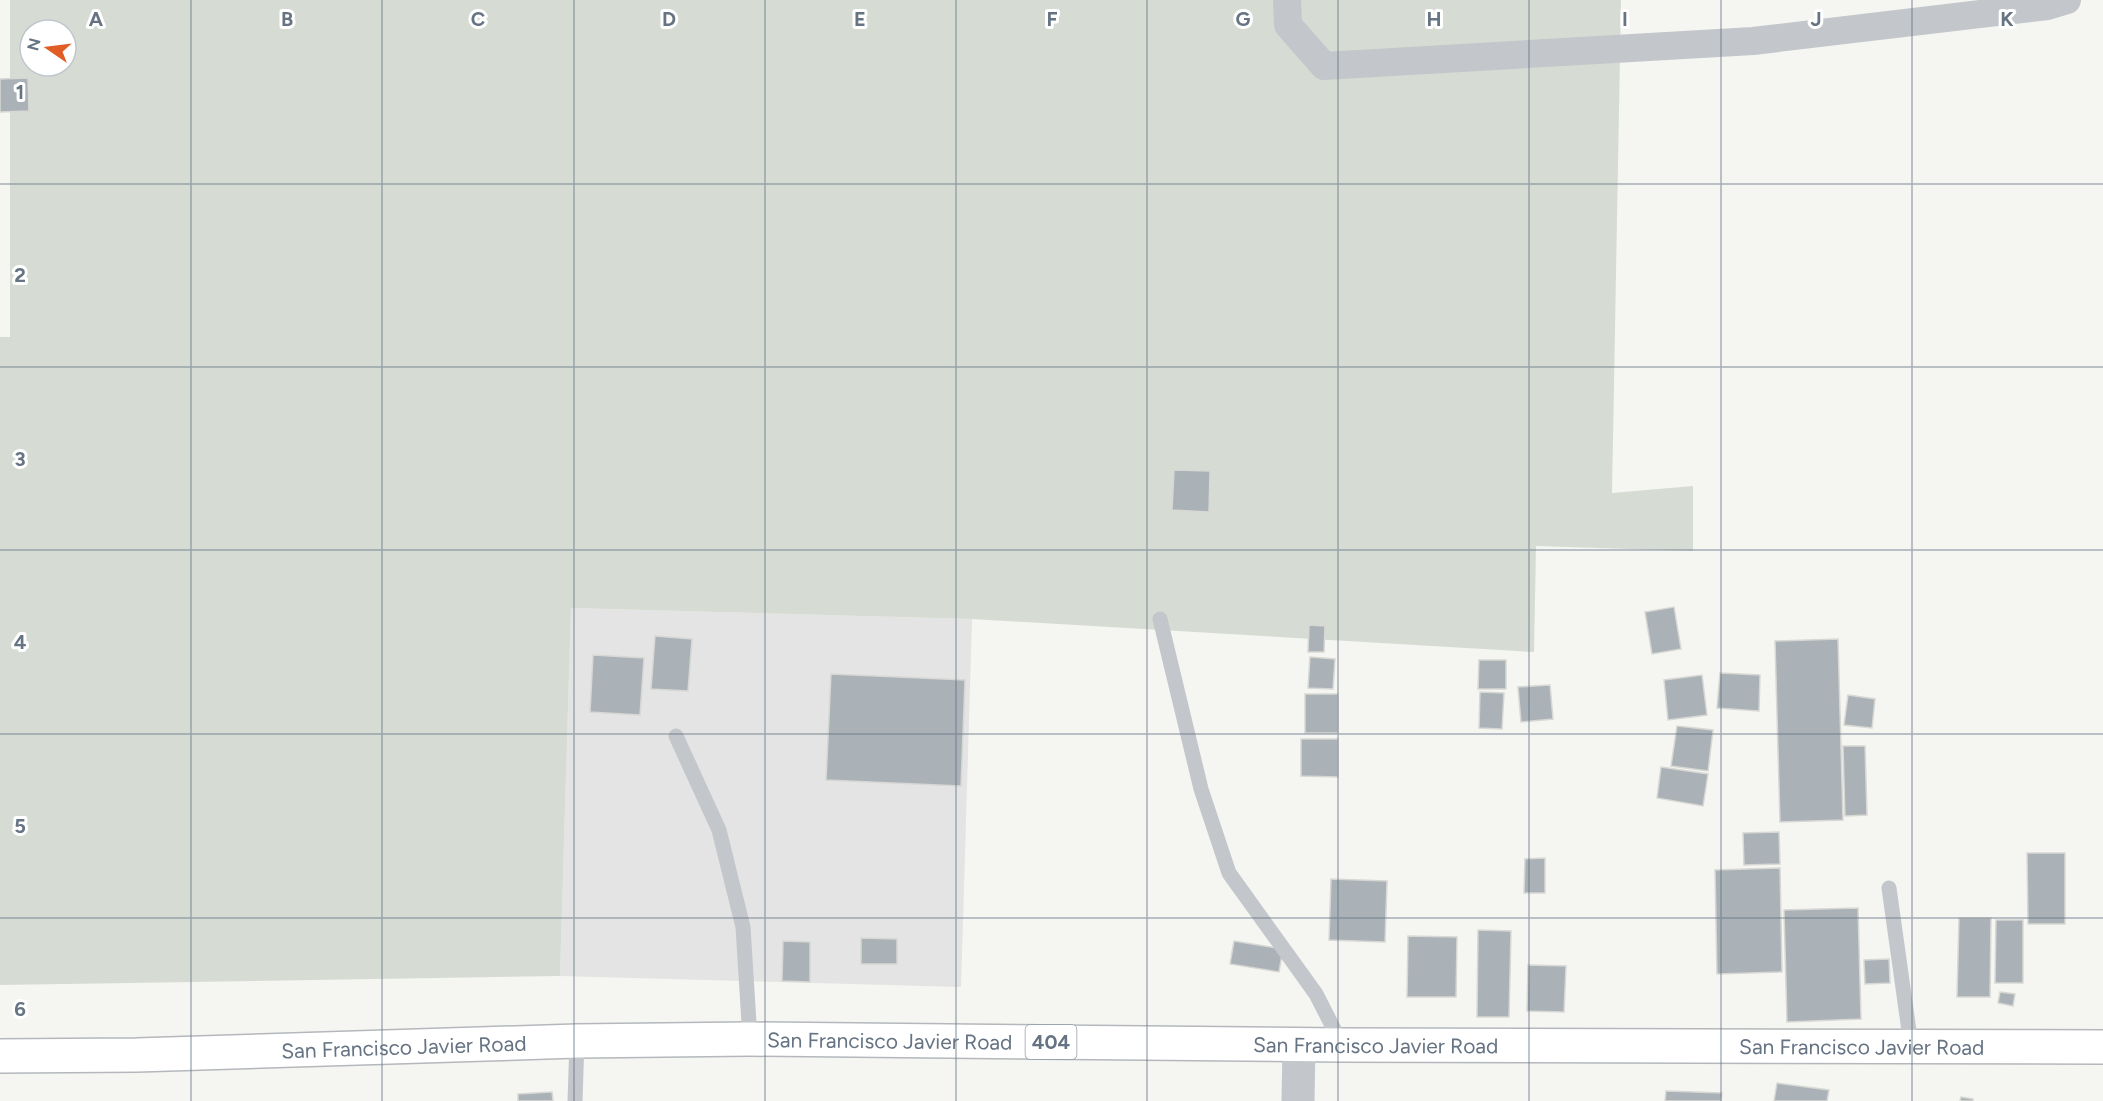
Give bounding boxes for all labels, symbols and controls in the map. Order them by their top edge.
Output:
text: A [89,7,104,31]
text: B [281,7,293,31]
text: C [471,7,485,31]
text: D [662,7,676,31]
text: E [854,7,866,31]
text: F [1046,7,1058,31]
text: G [1236,7,1251,31]
text: H [1427,7,1442,31]
text: I [1622,7,1628,31]
text: J [1810,7,1822,31]
text: K [2000,7,2014,31]
north arrow [18,18,78,78]
text: N [23,36,45,53]
text: 1 [16,80,24,104]
text: 2 [14,263,26,287]
text: 3 [14,447,26,471]
text: 4 [14,630,27,654]
text: 5 [14,814,26,838]
text: 6 [14,997,26,1021]
road number: 404 [1026,1025,1076,1059]
street label: San Francisco Javier Road [767,1027,1013,1054]
street label: San Francisco Javier Road [281,1030,527,1063]
street label: San Francisco Javier Road [1253,1032,1498,1058]
street label: San Francisco Javier Road [1739,1034,1984,1059]

